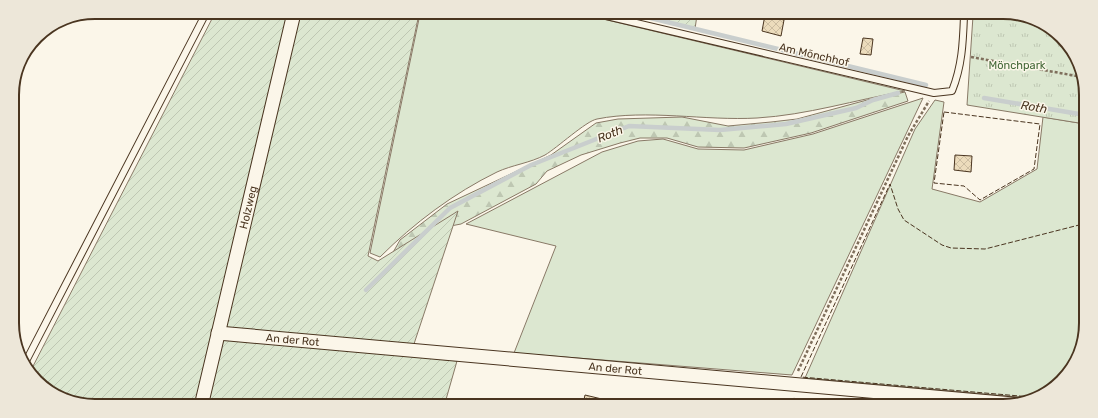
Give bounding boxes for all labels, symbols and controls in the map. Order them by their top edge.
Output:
street label: Am Mönchhof [778,41,851,70]
park label: Mönchpark [989,59,1046,72]
water label: Roth [1020,98,1048,116]
water label: Roth [595,123,625,145]
street label: Holzweg [237,185,259,230]
street label: An der Rot [265,331,321,349]
street label: An der Rot [588,360,643,377]

